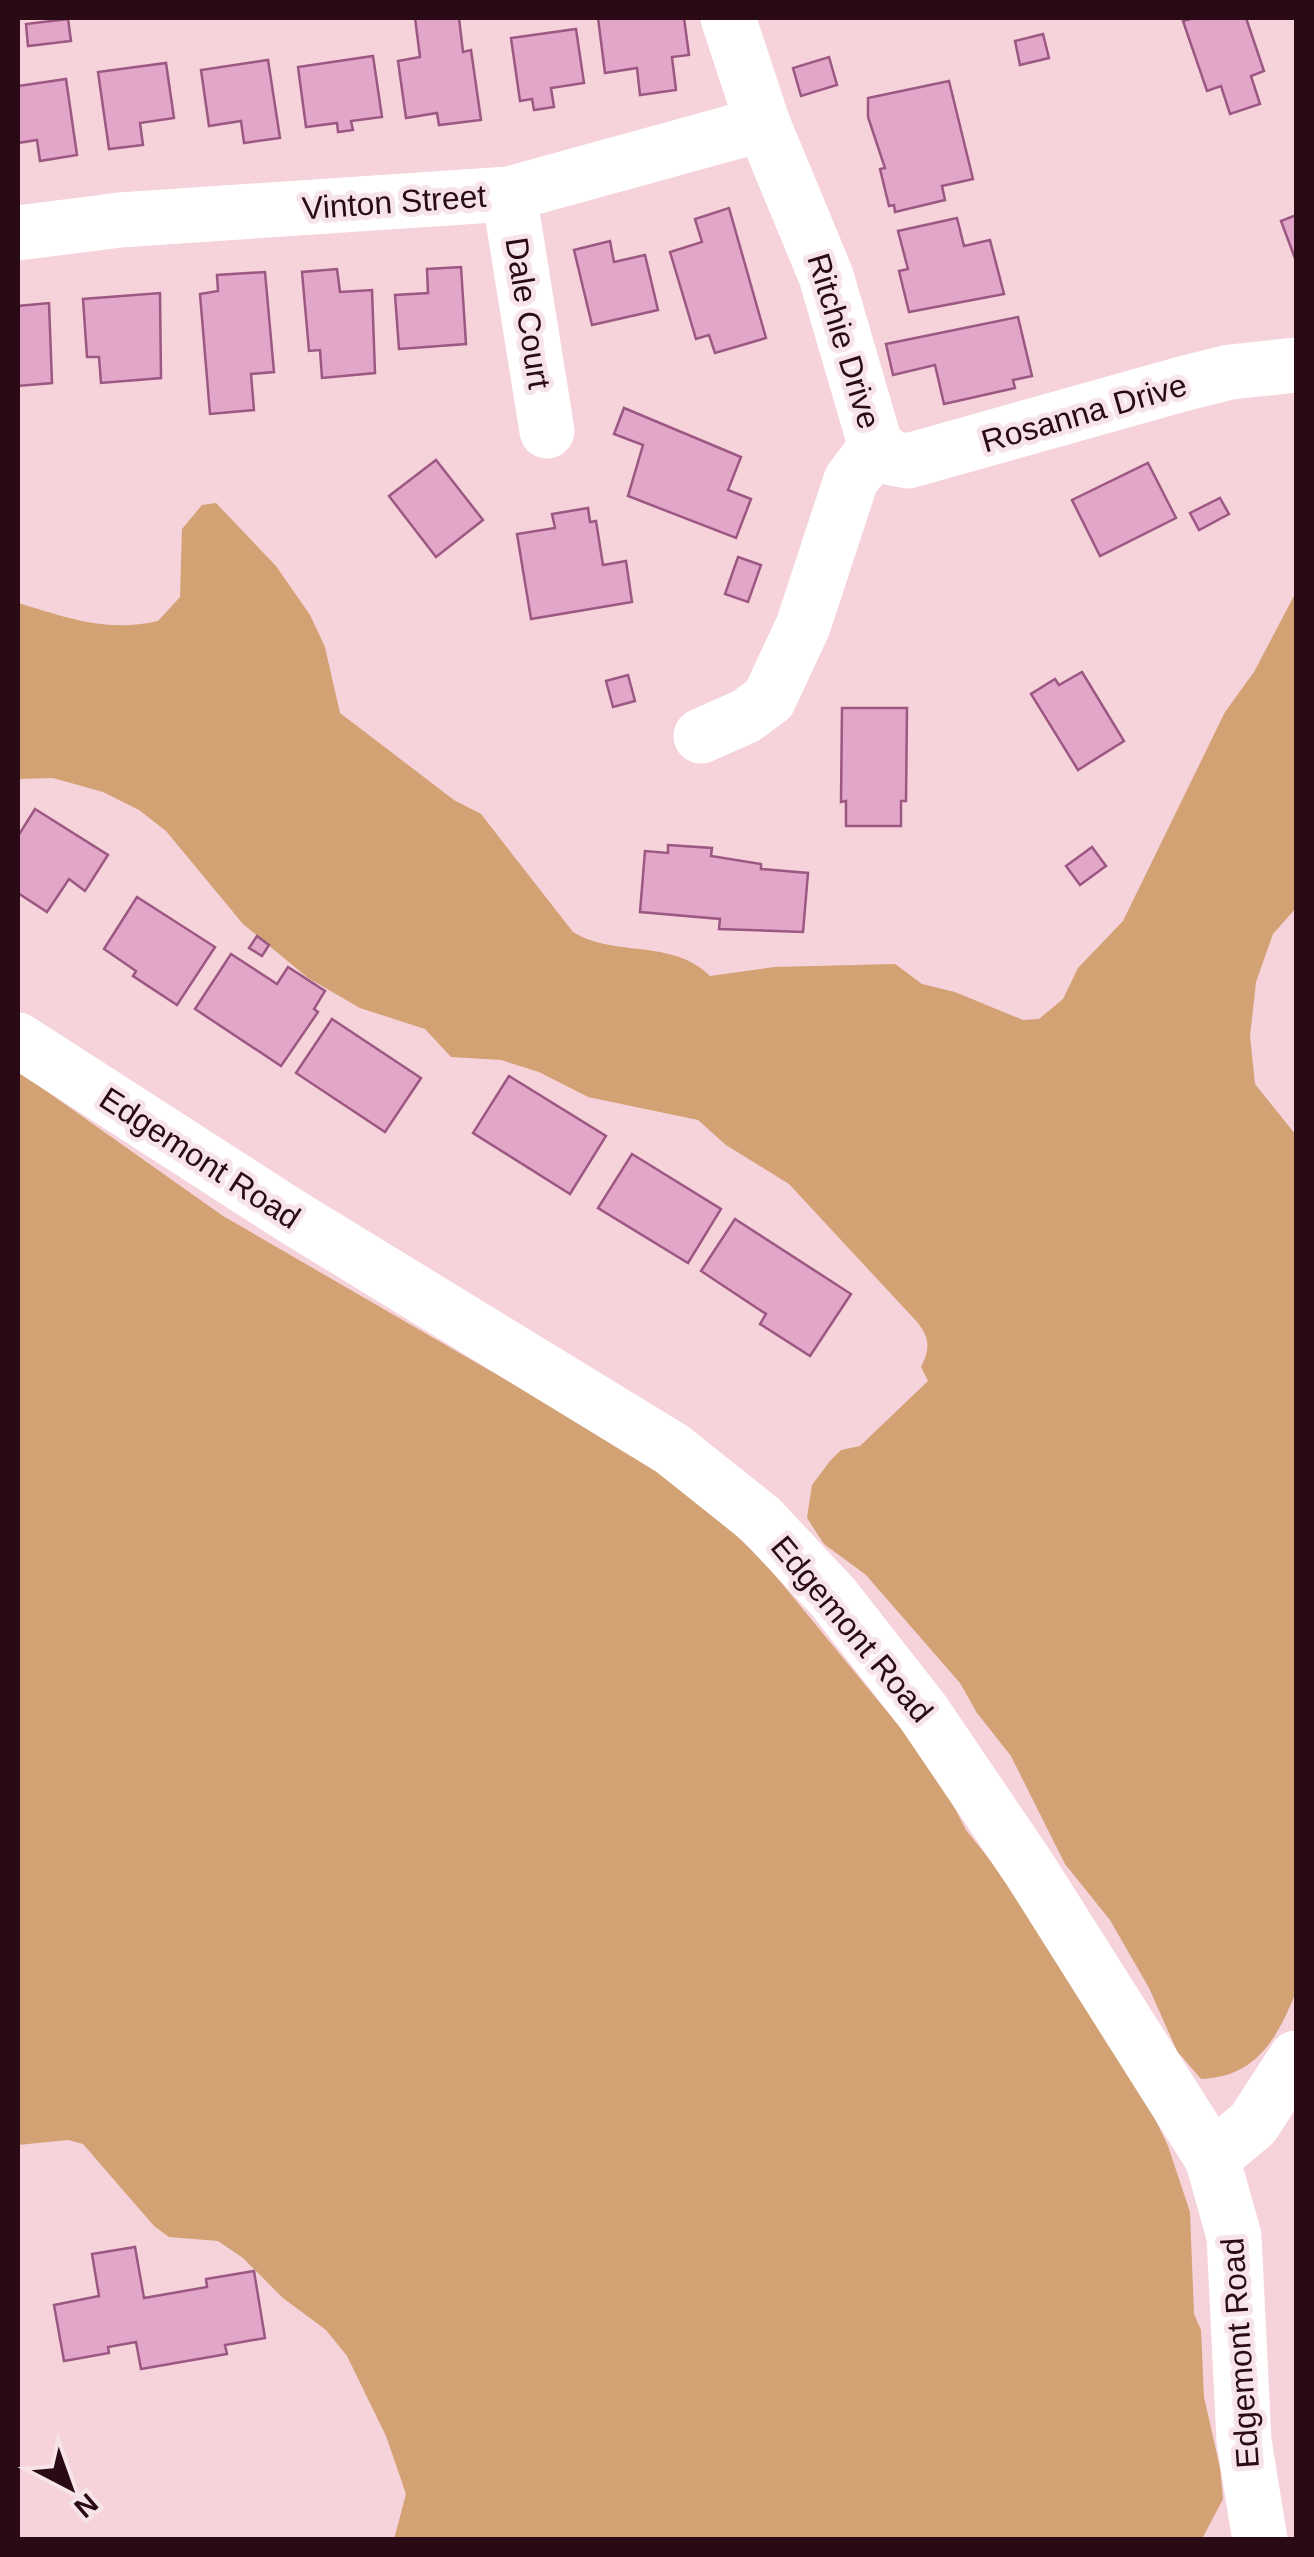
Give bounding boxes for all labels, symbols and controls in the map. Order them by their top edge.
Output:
street label: Vinton Street [301,178,487,226]
street label: Dale Court [498,235,558,391]
street label: Ritchie Drive [800,249,888,433]
street label: Rosanna Drive [977,367,1191,459]
street label: Edgemont Road [93,1080,307,1236]
street label: Edgemont Road [764,1529,940,1729]
street label: Edgemont Road [1214,2236,1266,2470]
north arrow [20,2437,120,2537]
text: N [68,2487,104,2524]

